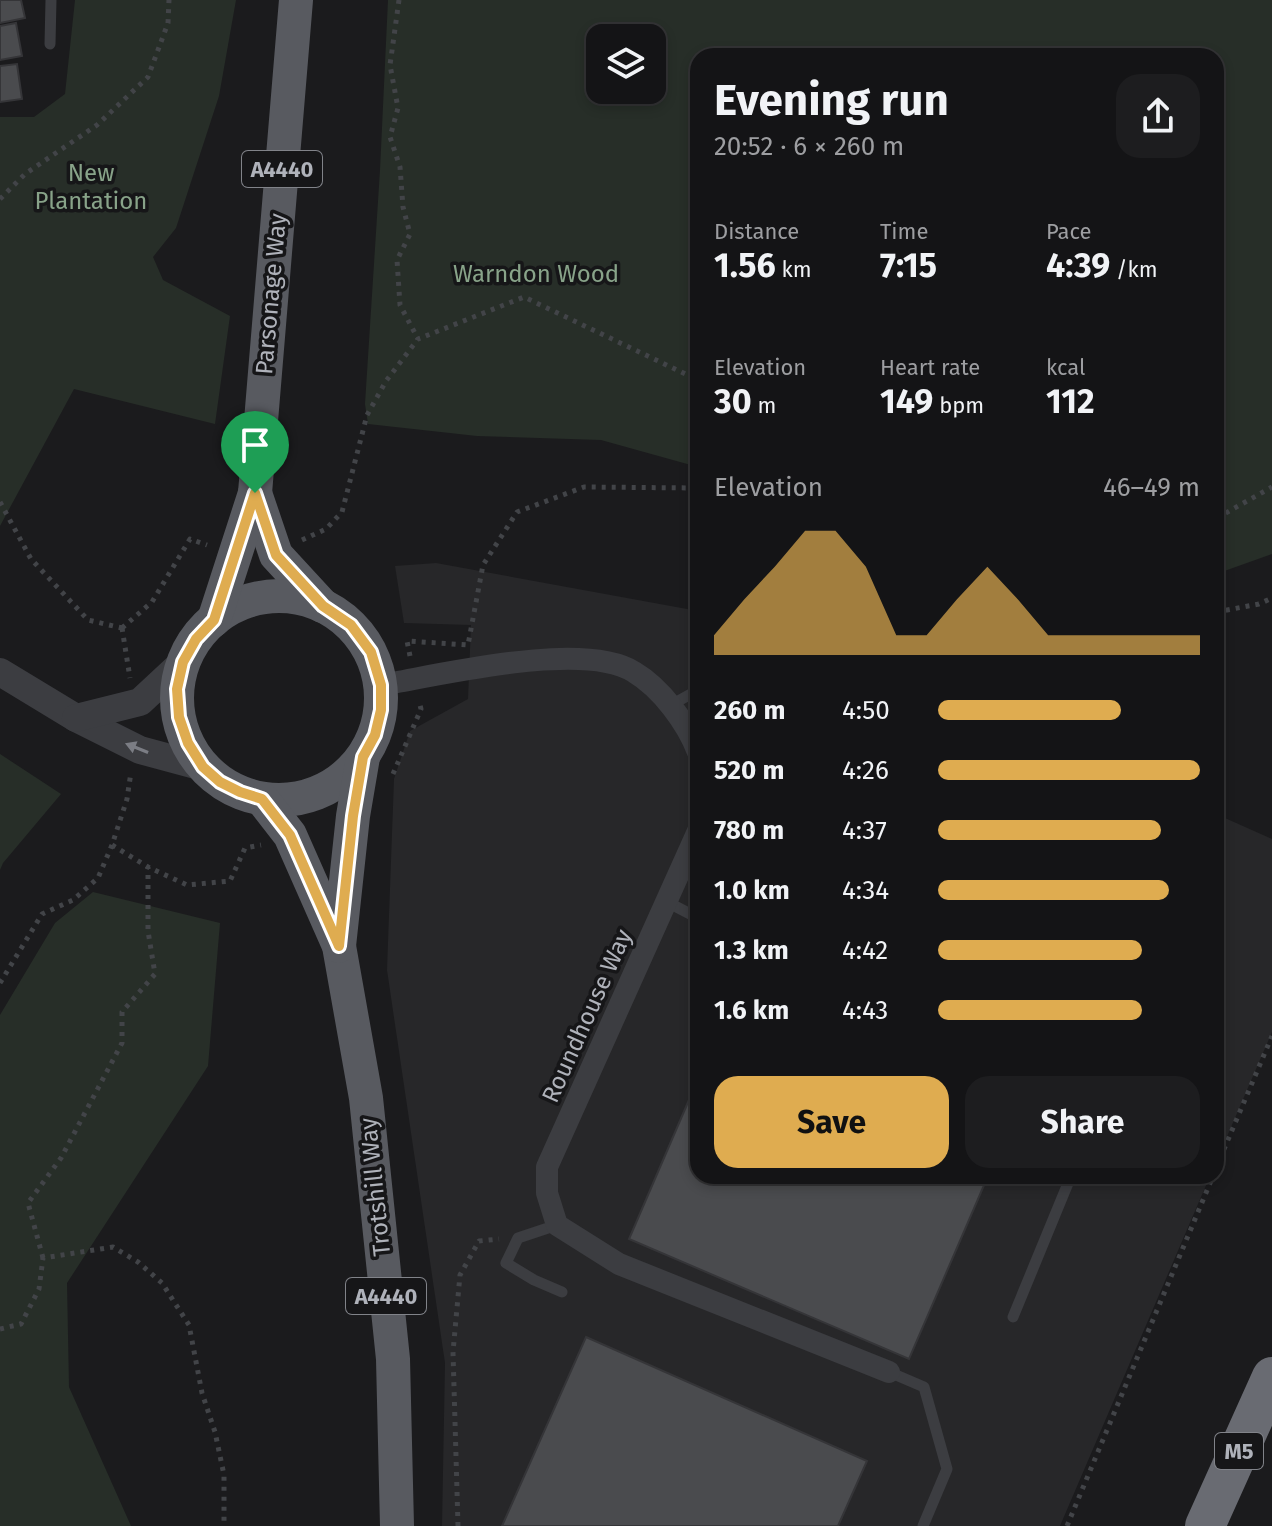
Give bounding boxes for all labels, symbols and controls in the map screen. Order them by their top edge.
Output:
map controls [586,24,666,104]
button: layers [586,24,666,104]
text: Evening run [714,74,949,127]
button: share [1116,74,1200,158]
text: 20:52 · 6 × 260 m [714,131,904,162]
road number: A4440 [242,151,322,187]
park label: New Plantation [35,159,147,215]
street label: Parsonage Way [250,212,292,376]
text: Distance [714,218,799,245]
text: Time [880,218,928,245]
text: Pace [1046,218,1092,245]
text: 1.56 [714,245,776,286]
text: 7:15 [880,245,937,286]
text: 4:39 [1046,245,1110,286]
text: km [776,256,812,283]
text: /km [1110,256,1158,283]
park label: Warndon Wood [453,260,619,288]
text: Elevation [714,354,806,381]
text: Heart rate [880,354,980,381]
text: kcal [1046,354,1086,381]
text: 30 [714,381,752,422]
text: 149 [880,381,933,422]
text: 112 [1046,381,1095,422]
text: m [752,392,776,419]
text: bpm [933,392,984,419]
pin [221,411,289,493]
icon: arrive [233,423,277,467]
text: Elevation [714,472,823,503]
text: 46–49 m [1103,472,1200,503]
text: 260 m [714,695,785,726]
text: 4:50 [842,695,890,726]
one-way arrow [126,741,149,754]
text: 520 m [714,755,784,786]
text: 4:26 [842,755,889,786]
text: 780 m [714,815,784,846]
text: 4:37 [842,815,887,846]
text: 1.0 km [714,875,790,906]
text: 4:34 [842,875,889,906]
street label: Roundhouse Way [536,925,638,1107]
text: 1.3 km [714,935,789,966]
text: 4:42 [842,935,888,966]
text: 1.6 km [714,995,789,1026]
text: 4:43 [842,995,888,1026]
button: Save [714,1076,949,1168]
button: Share [965,1076,1200,1168]
street label: Trotshill Way [354,1116,396,1258]
road number: A4440 [346,1278,426,1314]
road number: M5 [1215,1433,1263,1469]

